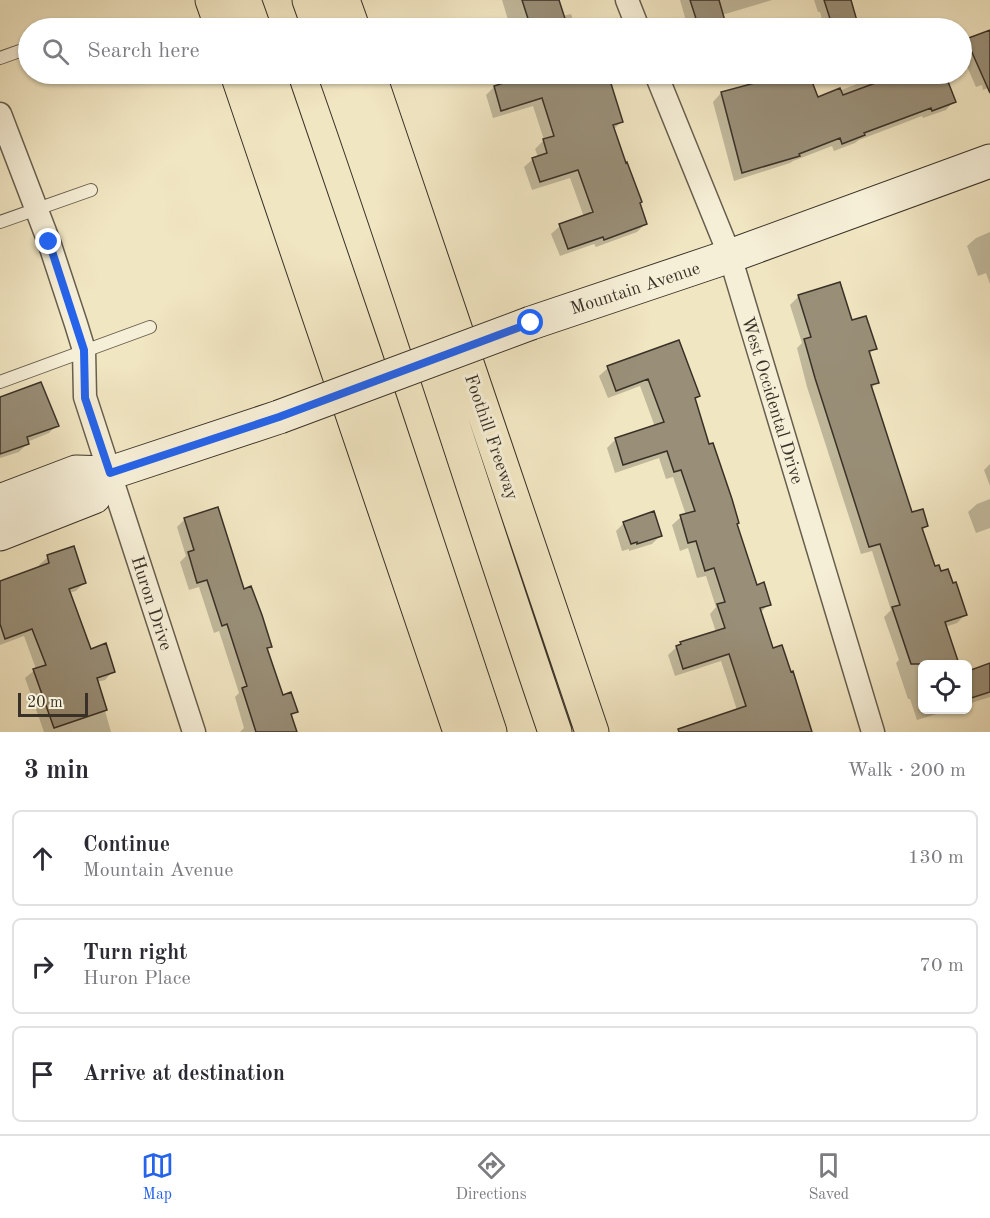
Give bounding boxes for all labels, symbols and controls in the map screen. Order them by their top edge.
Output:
search box [18,18,972,84]
icon: search [39,35,72,68]
text: Search here [87,40,200,62]
route end [35,228,61,254]
street label: Mountain Avenue [568,259,702,318]
route start [517,309,543,335]
street label: West Occidental Drive [738,315,806,486]
street label: Foothill Freeway [461,372,521,503]
street label: Huron Drive [127,554,175,653]
map controls [918,660,972,714]
button: locate [918,660,972,714]
scale bar [18,690,88,718]
text: 20 m [27,695,63,711]
text: 3 min [24,758,89,784]
text: Walk · 200 m [847,761,966,781]
text: Continue [83,834,170,856]
icon: ahead [26,842,59,875]
text: 130 m [908,848,964,868]
text: Mountain Avenue [83,861,233,881]
text: Turn right [83,942,187,964]
icon: right [26,950,59,983]
text: 70 m [919,956,964,976]
text: Huron Place [83,969,191,989]
icon: arrive [26,1058,59,1091]
text: Arrive at destination [83,1063,285,1085]
tab: Map [141,1149,174,1205]
tab: Directions [456,1149,527,1205]
tab: Saved [808,1149,849,1205]

